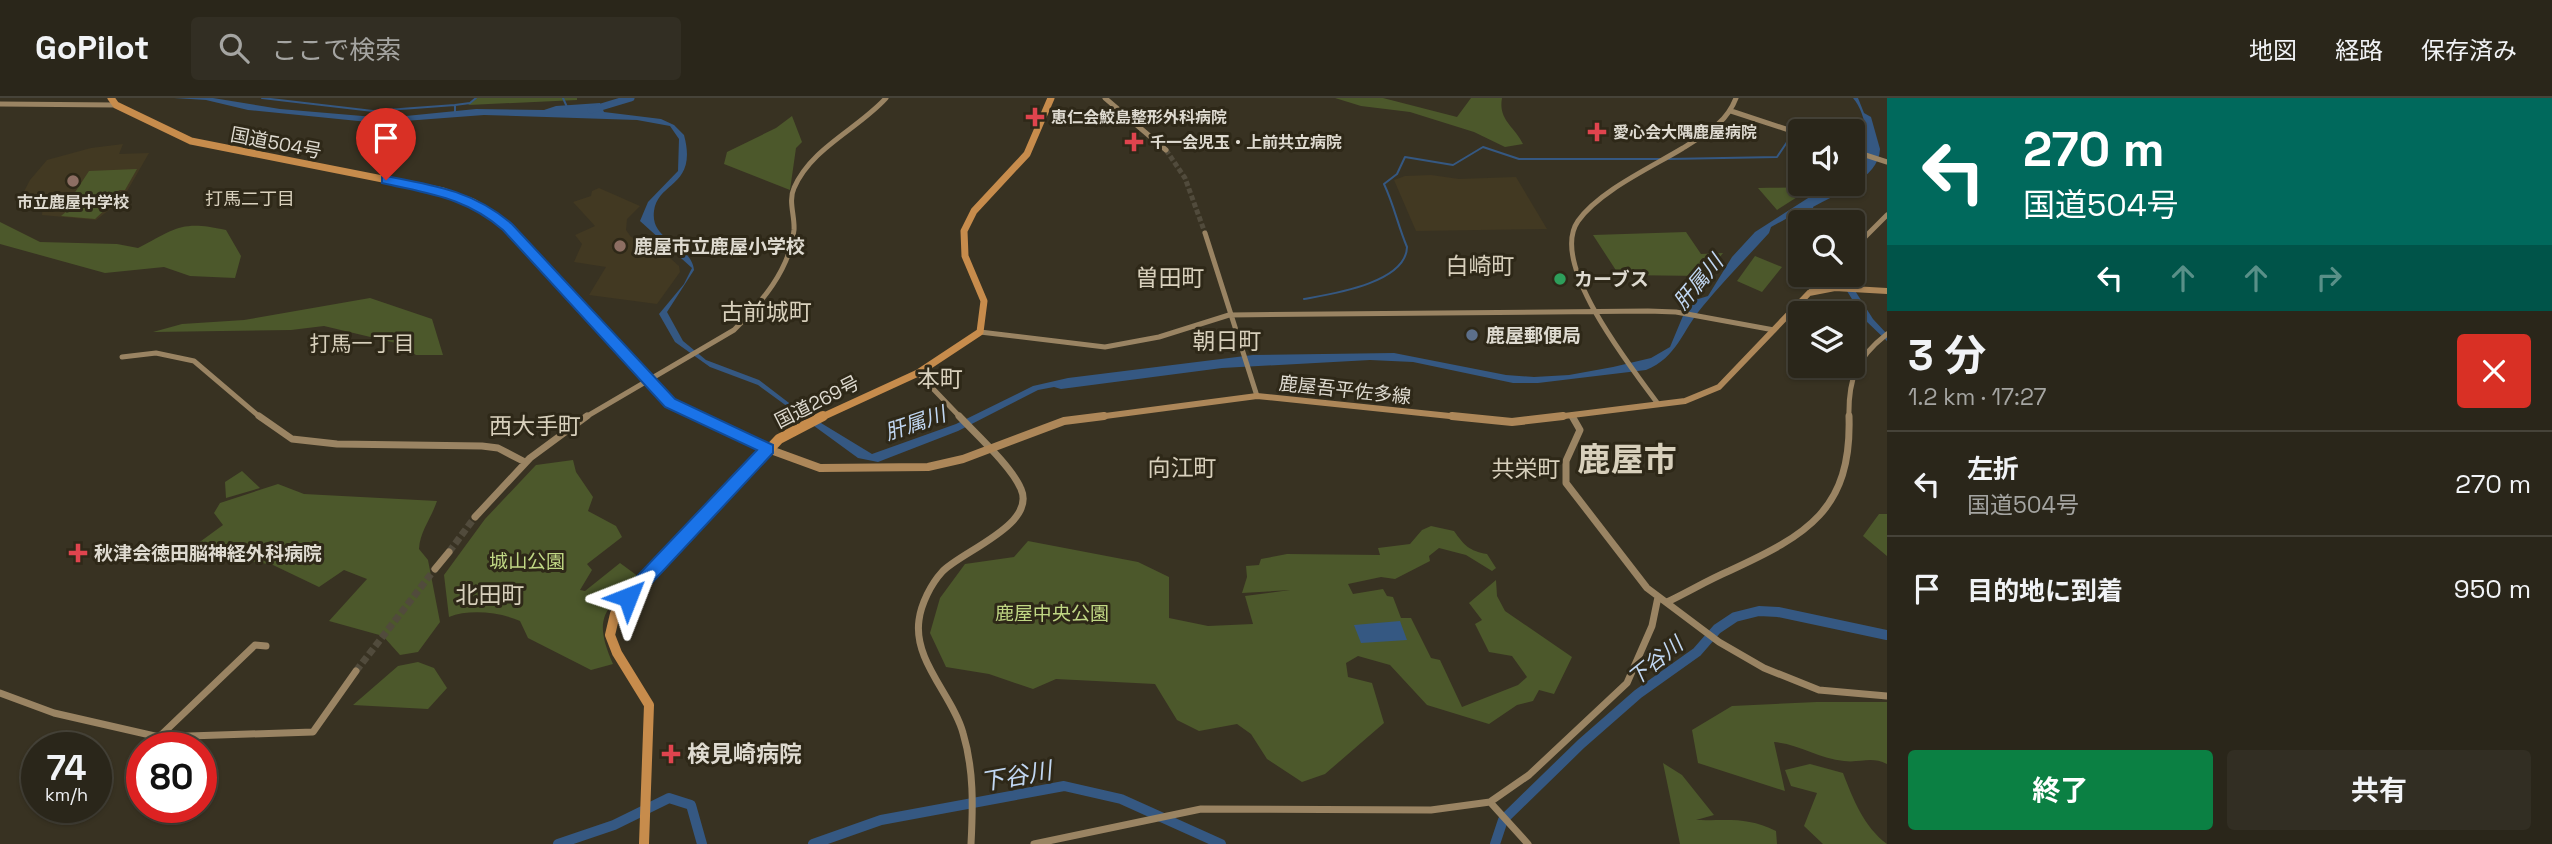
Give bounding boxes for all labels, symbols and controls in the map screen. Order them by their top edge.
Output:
search box [191,17,681,80]
text: GoPilot [35,27,149,69]
icon: search [215,29,253,67]
text: ここで検索 [271,33,401,67]
text: 地図 [2249,35,2297,66]
text: 経路 [2335,35,2383,66]
text: 保存済み [2421,35,2517,66]
marker: 恵仁会鮫島整形外科病院 [1025,107,1045,127]
place label: 恵仁会鮫島整形外科病院 [1051,107,1227,128]
pin [356,108,416,180]
text: 270 m [2023,118,2165,180]
icon: arrive [367,119,405,157]
map controls [1788,119,1865,378]
button: sound [1788,119,1865,196]
street label: 国道504号 [228,122,324,164]
marker: 愛心会大隅鹿屋病院 [1587,122,1607,142]
place label: 愛心会大隅鹿屋病院 [1613,122,1757,143]
icon: left [1908,126,1999,217]
marker: 千一会児玉・上前共立病院 [1124,132,1144,152]
place label: 千一会児玉・上前共立病院 [1150,132,1342,153]
marker: 市立鹿屋中学校 [65,173,81,189]
text: 国道504号 [2023,185,2179,225]
district label: 打馬二丁目 [205,187,295,210]
place label: 市立鹿屋中学校 [17,192,129,213]
button: search [1788,210,1865,287]
place label: 鹿屋市立鹿屋小学校 [634,234,805,259]
marker: 鹿屋市立鹿屋小学校 [612,238,628,254]
water label: 肝属川 [1667,248,1730,315]
district label: 白崎町 [1446,251,1515,281]
icon: left [2091,259,2129,297]
icon: ahead [2164,259,2202,297]
icon: ahead [2237,259,2275,297]
icon: right [2310,259,2348,297]
district label: 曽田町 [1136,263,1205,293]
place label: カーブス [1574,267,1649,292]
marker: カーブス [1552,271,1568,287]
district label: 古前城町 [720,297,812,327]
button: layers [1788,301,1865,378]
place label: 鹿屋郵便局 [1486,323,1581,348]
district label: 朝日町 [1193,326,1262,356]
marker: 鹿屋郵便局 [1464,327,1480,343]
text: 3 分 [1908,329,1986,382]
district label: 打馬一丁目 [310,330,415,357]
button: close [2457,334,2531,408]
district label: 本町 [917,364,963,394]
street label: 国道269号 [770,370,864,434]
street label: 鹿屋吾平佐多線 [1278,371,1412,409]
text: 1.2 km · 17:27 [1908,382,2047,412]
water label: 肝属川 [881,399,951,446]
district label: 西大手町 [489,411,581,441]
district label: 鹿屋市 [1578,439,1677,481]
text: 左折 [1967,452,2019,486]
district label: 向江町 [1148,453,1217,483]
district label: 共栄町 [1492,454,1561,484]
icon: left [1908,465,1946,503]
text: 270 m [2455,467,2531,501]
text: 国道504号 [1967,490,2079,520]
place label: 秋津会徳田脳神経外科病院 [94,541,322,566]
marker: 秋津会徳田脳神経外科病院 [68,543,88,563]
park label: 城山公園 [489,549,565,574]
position arrow [591,560,665,634]
icon: arrive [1908,570,1946,608]
text: 950 m [2454,572,2531,606]
text: 目的地に到着 [1967,574,2123,608]
district label: 北田町 [456,580,525,610]
park label: 鹿屋中央公園 [995,601,1109,626]
water label: 下谷川 [1622,629,1690,691]
speed limit sign: 80 [126,732,217,823]
place label: 検見崎病院 [687,739,802,769]
marker: 検見崎病院 [661,744,681,764]
text: 74 [46,746,87,790]
button: 終了 [1908,750,2213,830]
button: 共有 [2227,750,2531,830]
water label: 下谷川 [978,754,1057,798]
text: km/h [45,783,88,806]

